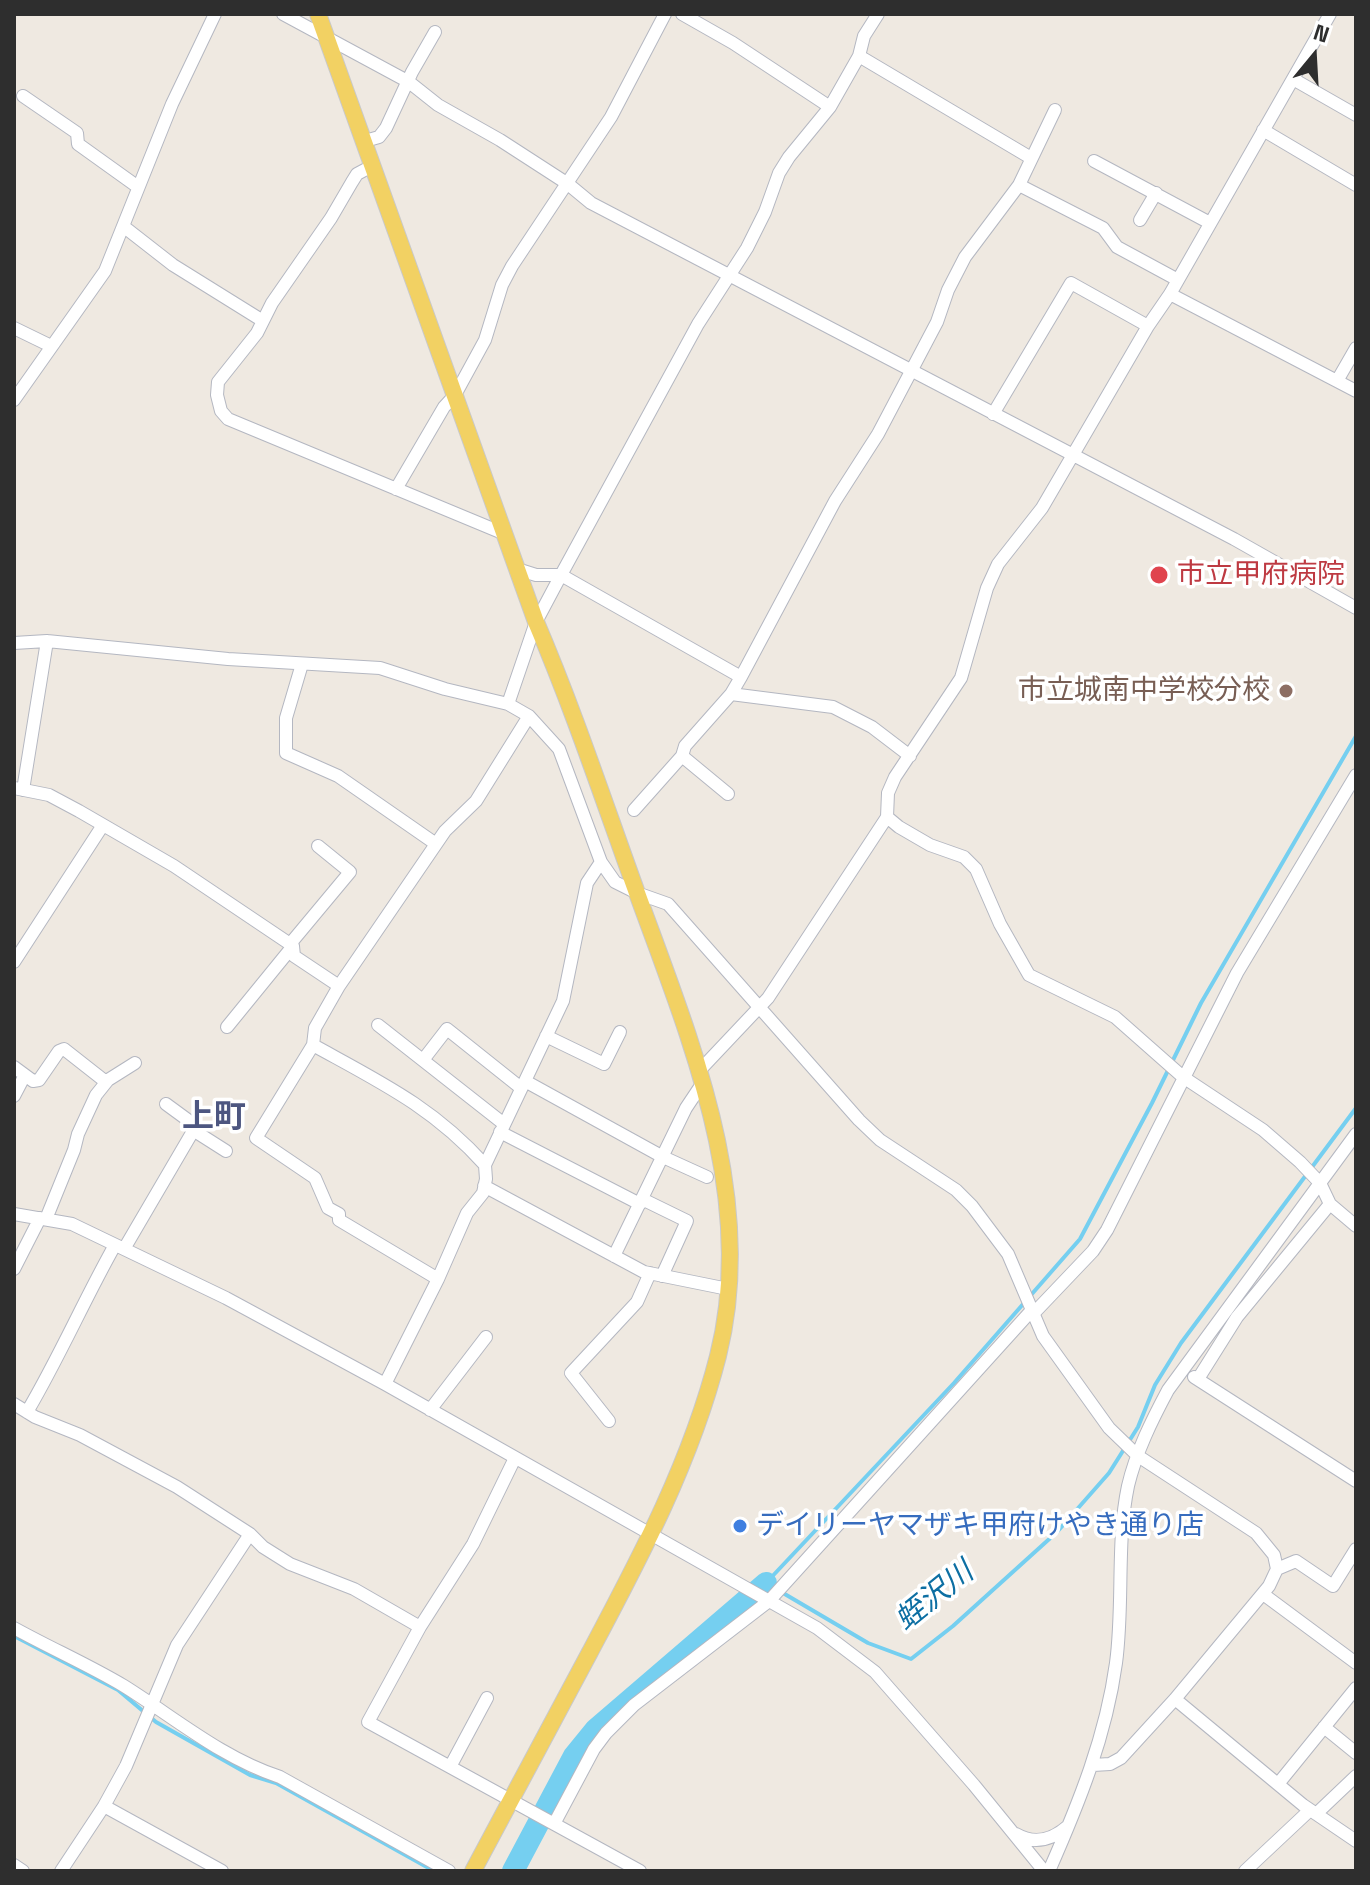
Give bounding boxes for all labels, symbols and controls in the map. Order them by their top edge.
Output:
north arrow [1274,16,1354,96]
text: N [1310,18,1333,49]
place label: 市立甲府病院 [1177,558,1345,592]
marker: 市立甲府病院 [1148,564,1170,586]
place label: 市立城南中学校分校 [1018,674,1270,708]
marker: 市立城南中学校分校 [1277,682,1295,700]
district label: 上町 [182,1099,246,1137]
place label: デイリーヤマザキ甲府けやき通り店 [756,1509,1204,1543]
marker: デイリーヤマザキ甲府けやき通り店 [731,1517,749,1535]
water label: 蛭沢川 [889,1555,981,1639]

